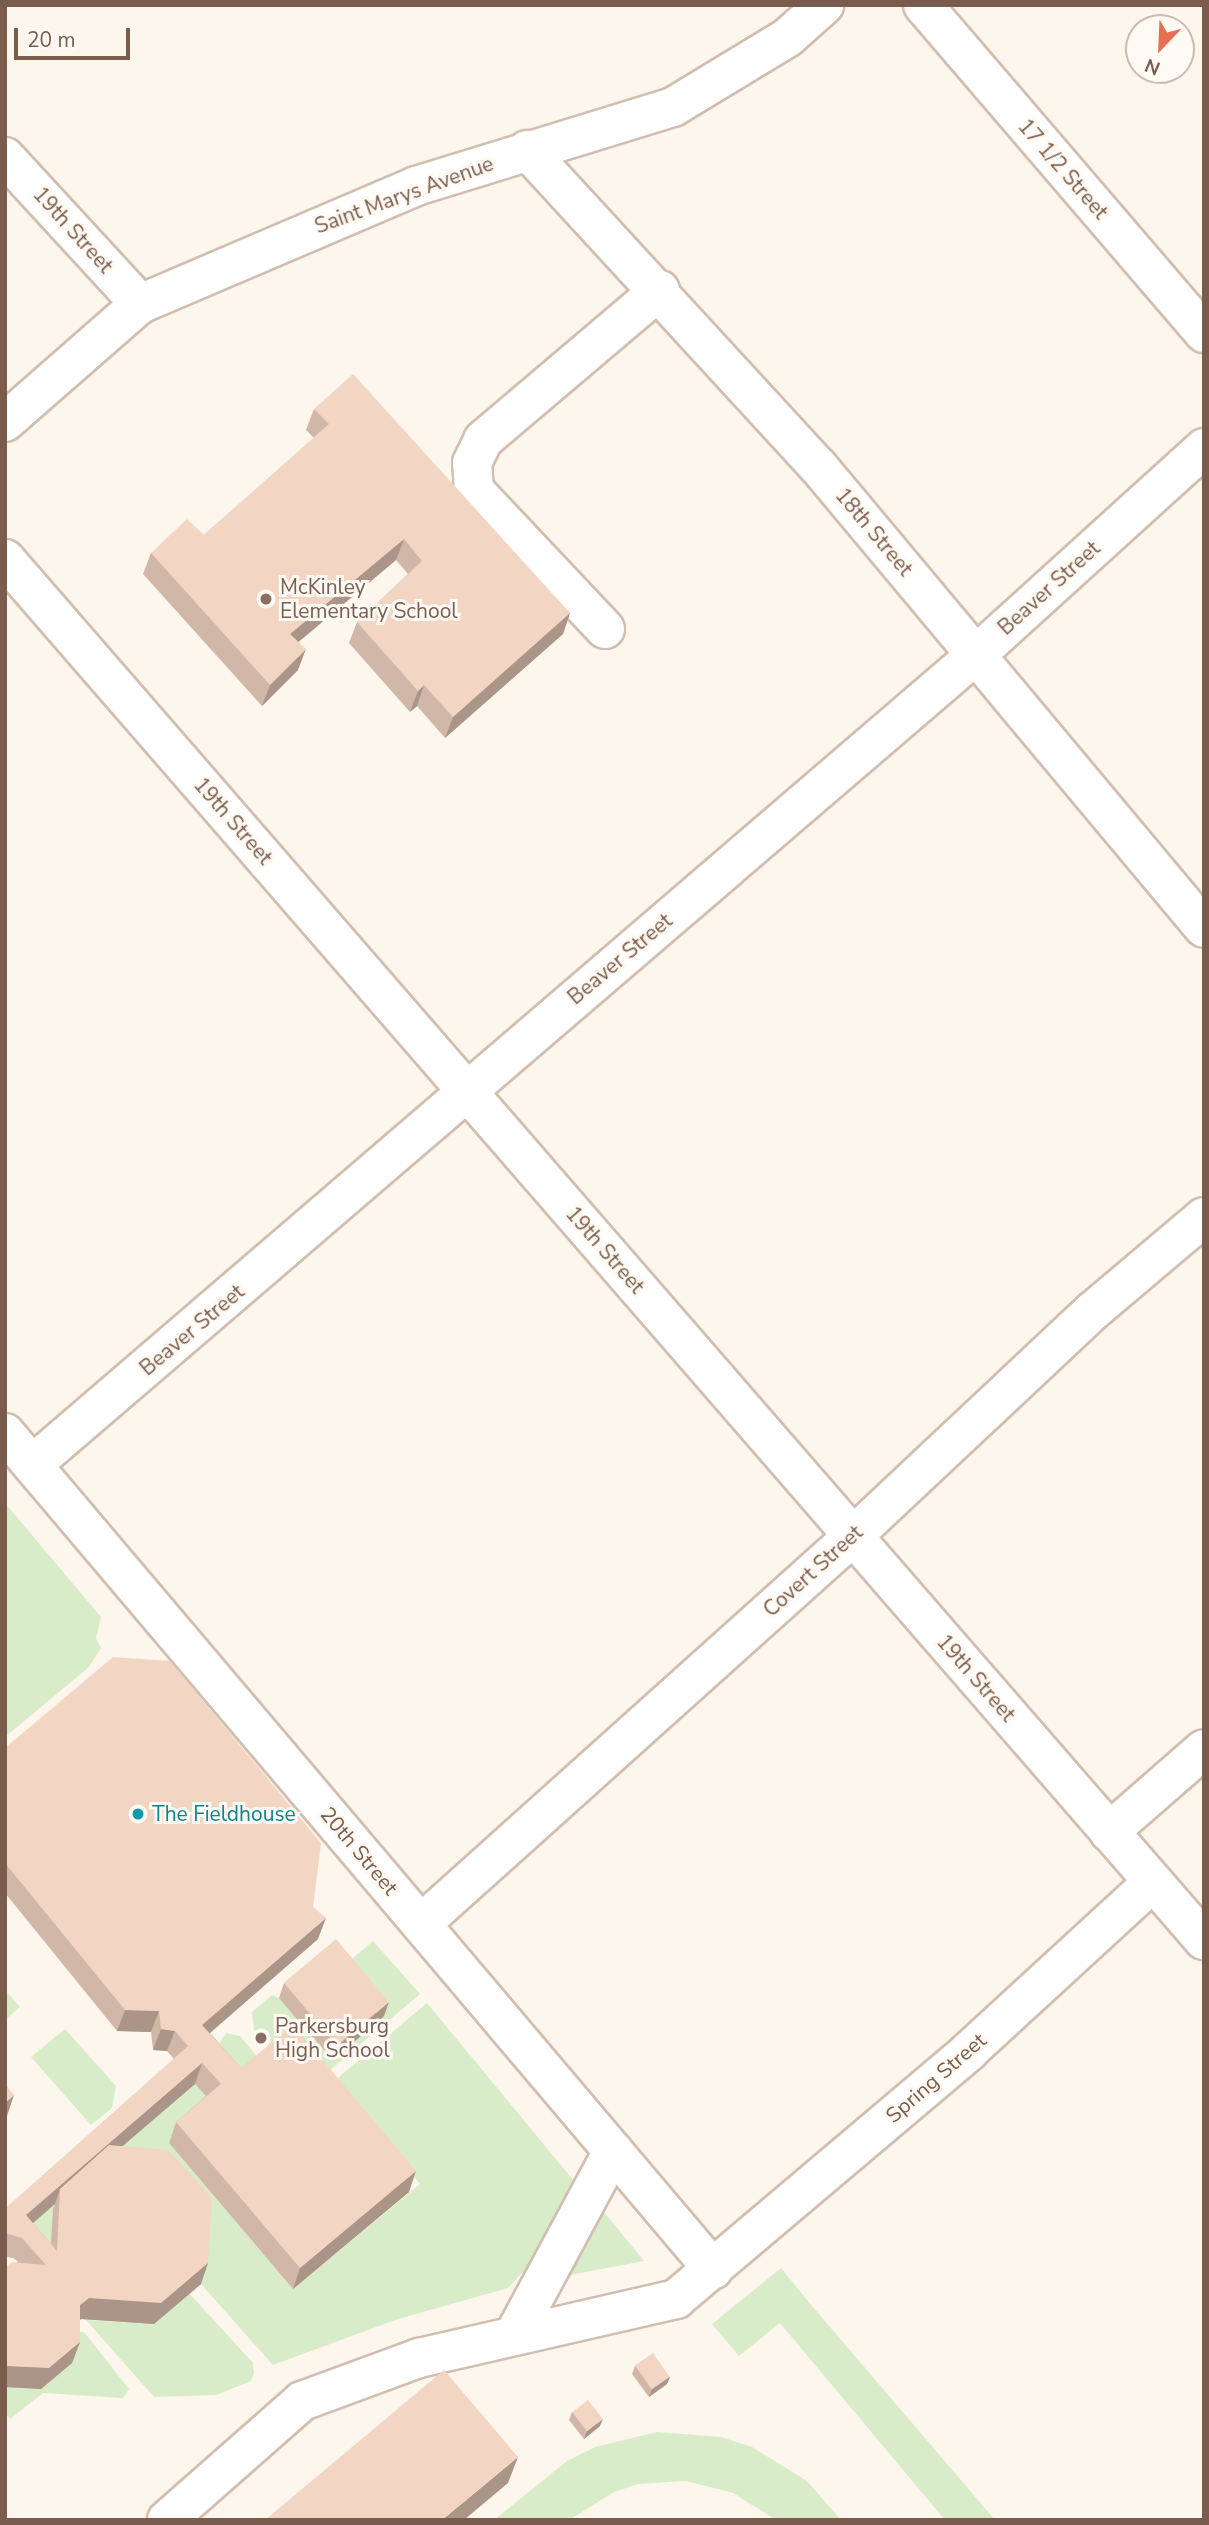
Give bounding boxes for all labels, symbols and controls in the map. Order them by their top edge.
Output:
scale bar [18,14,133,58]
north arrow [1125,14,1195,84]
text: 20 m [27,26,76,54]
text: N [1141,52,1164,81]
street label: 17 1/2 Street [1013,114,1113,224]
street label: Saint Marys Avenue [311,151,497,239]
street label: 19th Street [28,182,118,278]
street label: 18th Street [830,483,918,581]
street label: Beaver Street [993,536,1105,640]
place label: McKinley Elementary School [280,574,458,624]
marker: McKinley Elementary School [258,591,274,607]
street label: 19th Street [188,772,278,870]
street label: Beaver Street [563,908,677,1010]
street label: 19th Street [560,1201,650,1299]
street label: Beaver Street [135,1279,249,1381]
street label: Covert Street [758,1520,868,1622]
street label: 19th Street [931,1629,1021,1727]
place label: The Fieldhouse [152,1801,296,1827]
street label: 20th Street [315,1802,403,1900]
marker: The Fieldhouse [130,1806,146,1822]
place label: Parkersburg High School [275,2013,390,2063]
street label: Spring Street [881,2028,991,2128]
marker: Parkersburg High School [253,2030,269,2046]

